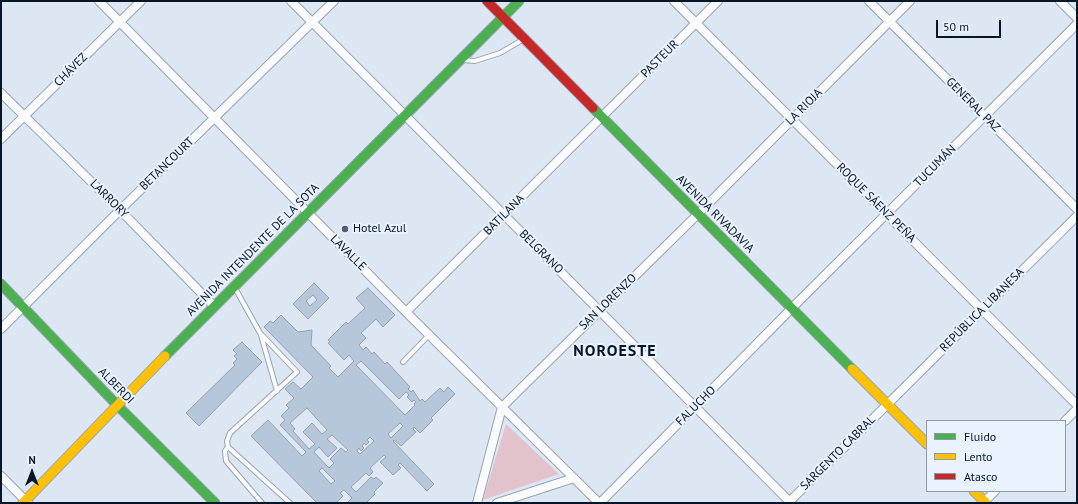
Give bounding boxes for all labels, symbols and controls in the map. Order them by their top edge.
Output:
scale bar [938,12,1003,38]
text: 50 m [943,19,969,34]
street label: PASTEUR [638,37,682,81]
street label: CHÁVEZ [51,50,91,90]
street label: GENERAL PAZ [943,75,1003,135]
street label: LA RIOJA [783,86,825,128]
street label: BETANCOURT [137,134,197,194]
street label: TUCUMÁN [911,142,959,190]
street label: ROQUE SÁENZ PEÑA [833,160,919,246]
street label: AVENIDA RIVADAVIA [673,172,757,256]
street label: LARRORY [87,177,131,221]
street label: AVENIDA INTENDENTE DE LA SOTA [184,181,322,319]
street label: BATILANA [481,192,527,238]
place label: Hotel Azul [353,222,406,236]
marker: Hotel Azul [340,224,350,234]
street label: BELGRANO [516,227,566,277]
street label: LAVALLE [327,232,369,274]
street label: REPÚBLICA LIBANESA [937,265,1027,355]
street label: SAN LORENZO [576,271,640,333]
district label: NOROESTE [573,341,657,361]
street label: ALBERDI [95,365,137,407]
street label: FALUCHO [673,383,719,429]
street label: SARGENTO CABRAL [798,413,878,493]
legend [926,420,1066,492]
text: Fluido [964,429,996,444]
text: Lento [964,449,993,464]
north arrow [12,452,52,492]
text: N [28,453,36,467]
text: Atasco [964,469,997,484]

